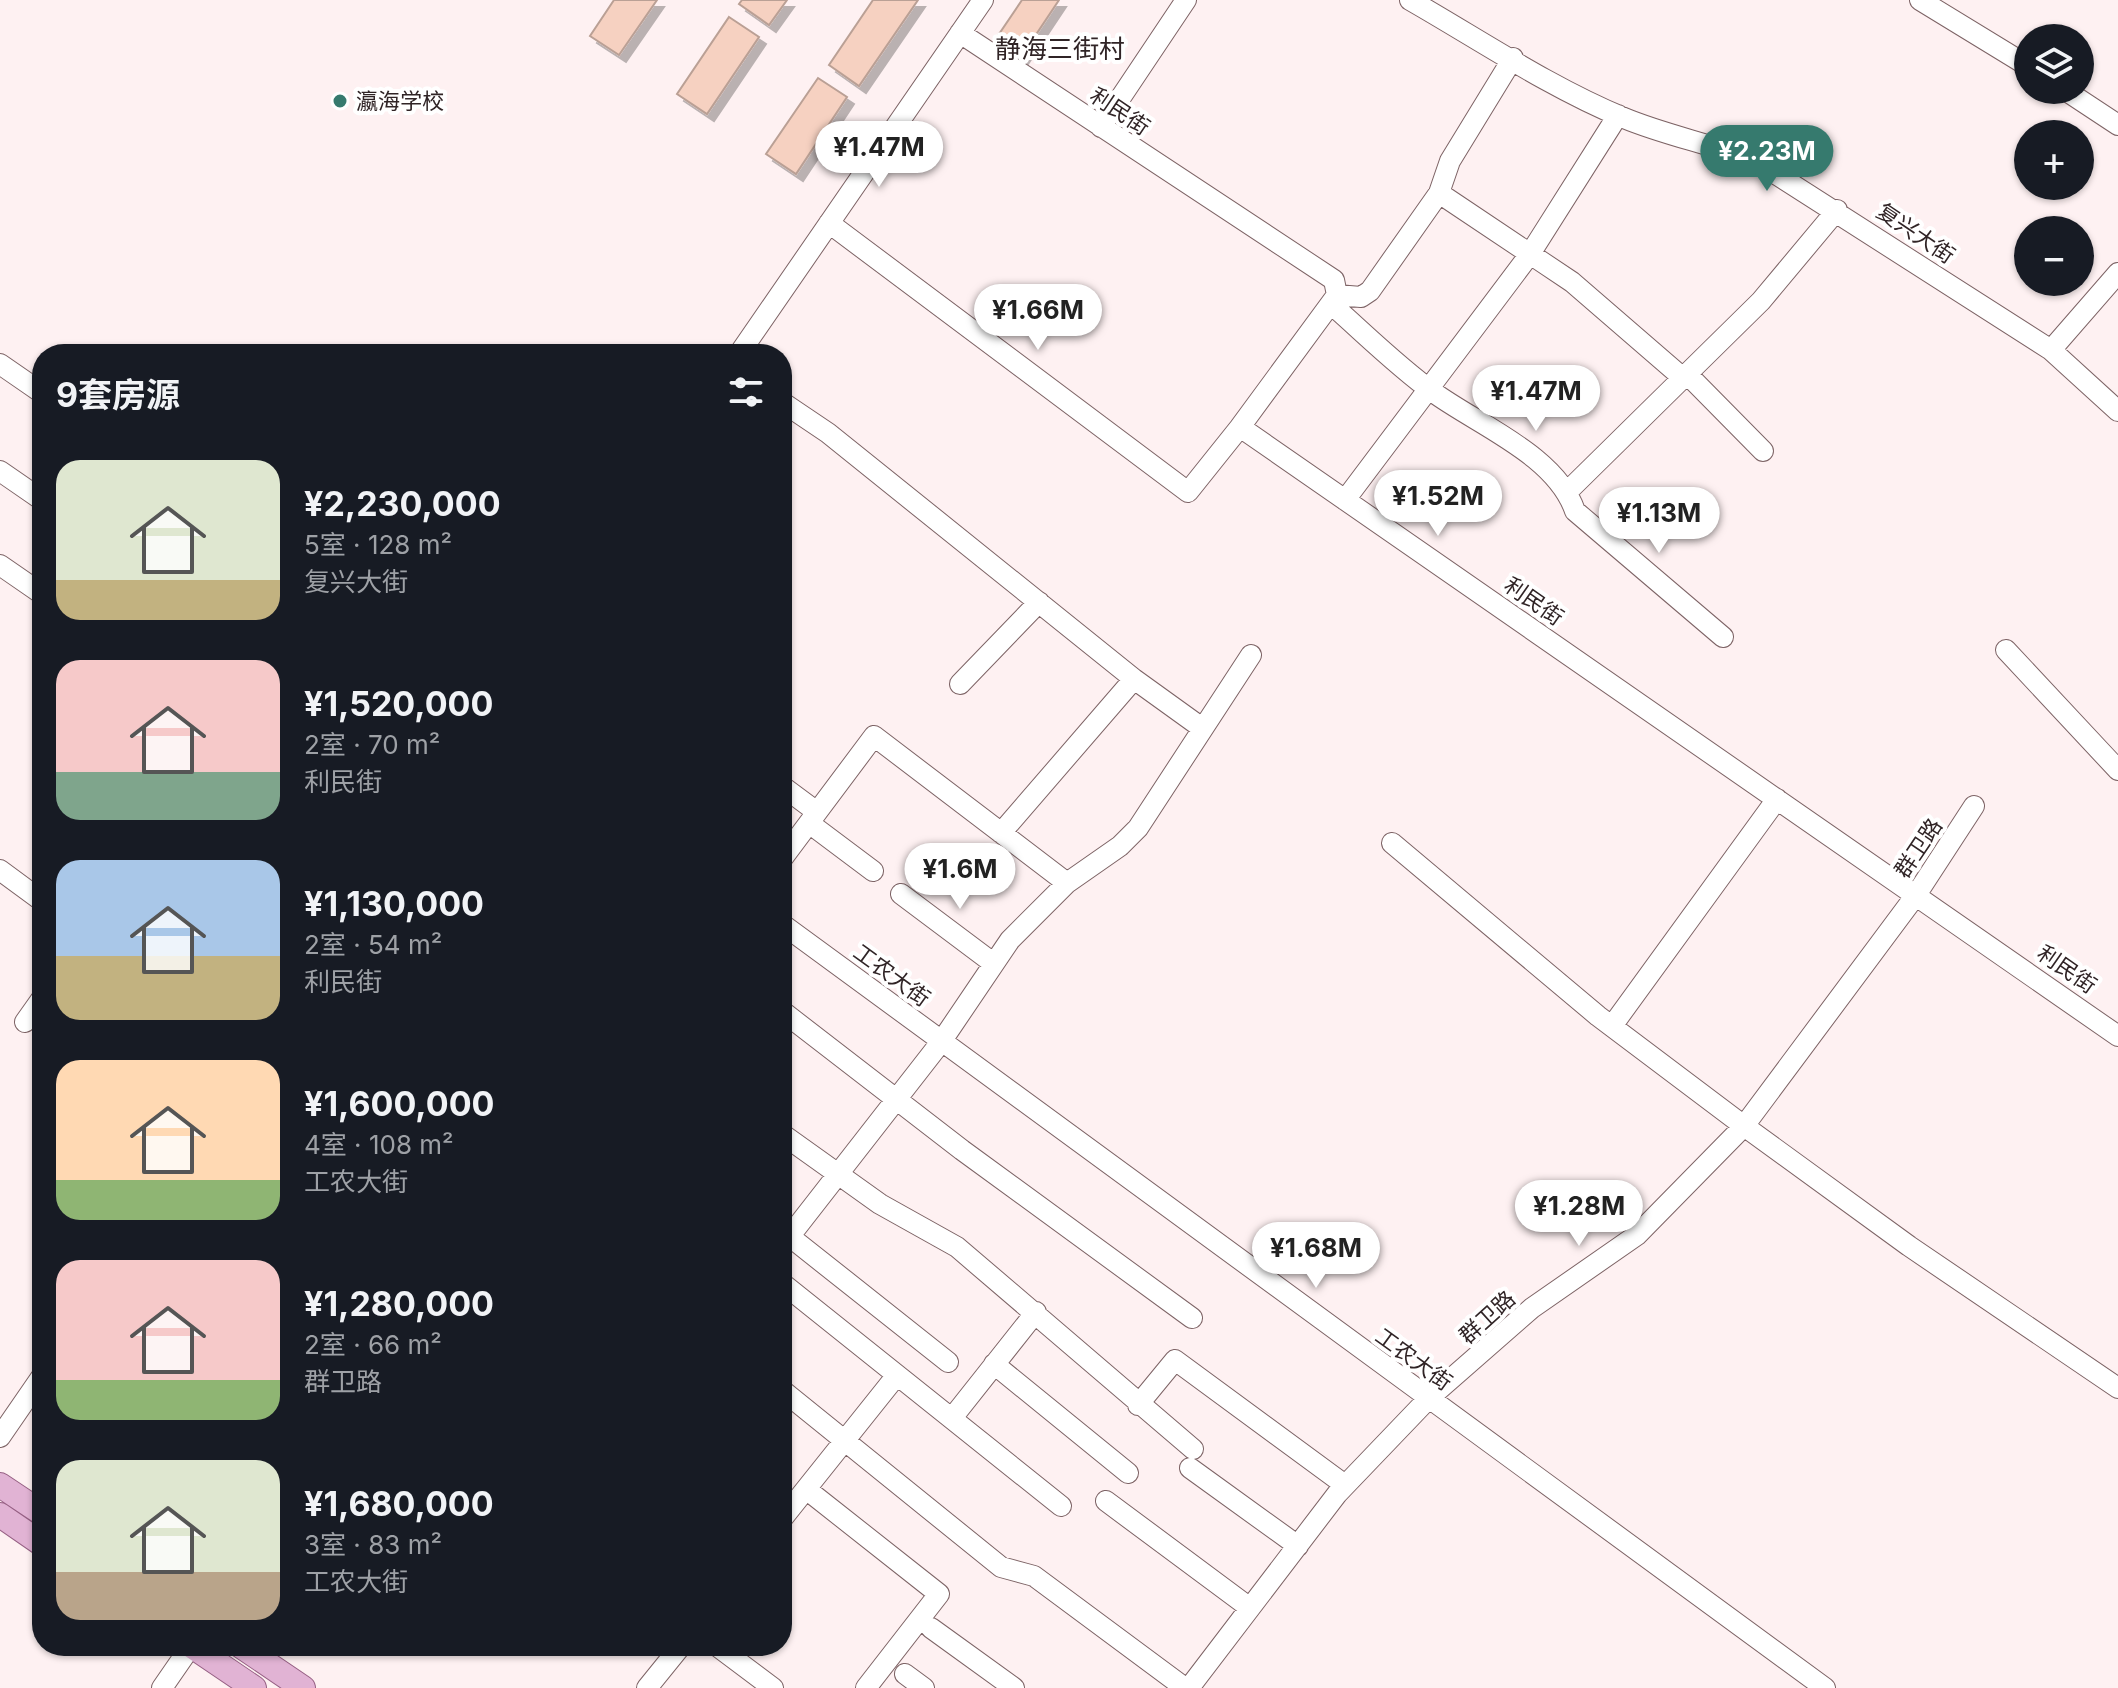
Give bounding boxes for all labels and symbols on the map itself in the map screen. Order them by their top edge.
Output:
district label: 静海三街村 [995,33,1125,64]
street label: 利民街 [1085,82,1155,140]
place label: 瀛海学校 [356,88,444,114]
marker: 瀛海学校 [331,92,349,110]
pin: ¥1.47M [814,121,944,189]
pin: ¥2.23M [1702,125,1832,193]
street label: 复兴大街 [1872,198,1960,268]
pin: ¥1.66M [973,284,1103,352]
pin: ¥1.47M [1471,365,1601,433]
pin: ¥1.52M [1373,470,1503,538]
pin: ¥1.13M [1594,487,1724,555]
street label: 利民街 [1500,571,1568,631]
street label: 群卫路 [1889,813,1947,883]
pin: ¥1.6M [904,843,1016,911]
street label: 工农大街 [849,939,935,1011]
street label: 利民街 [2033,939,2101,999]
pin: ¥1.28M [1514,1180,1644,1248]
pin: ¥1.68M [1251,1222,1381,1290]
street label: 群卫路 [1454,1285,1520,1349]
street label: 工农大街 [1371,1323,1457,1395]

